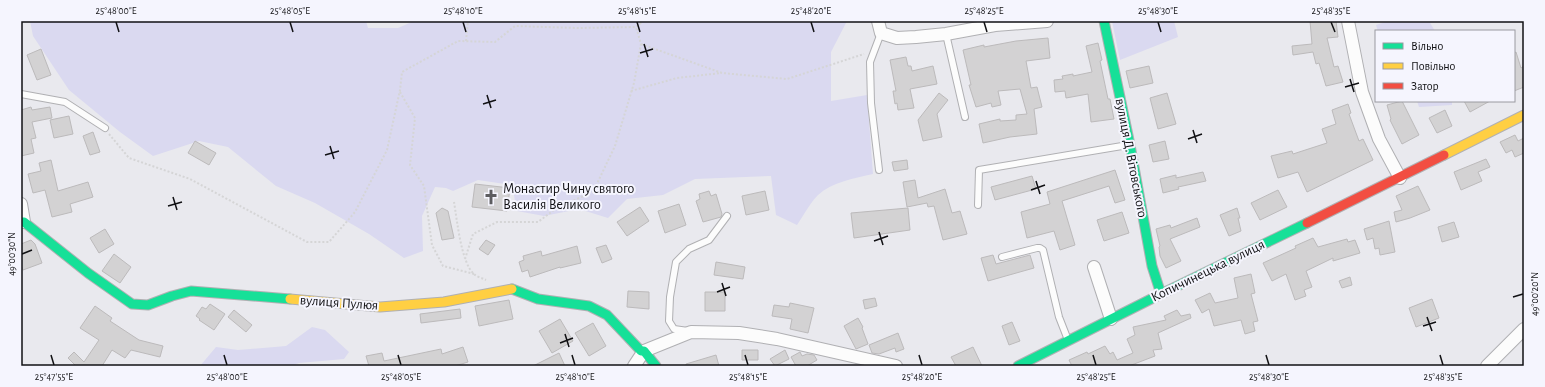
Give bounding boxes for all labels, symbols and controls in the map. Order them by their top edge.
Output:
text: 25°48'00"E [95,6,137,16]
text: 25°48'05"E [270,6,310,16]
text: 25°48'10"E [443,6,483,16]
text: 25°48'15"E [618,6,656,16]
text: 25°48'20"E [791,6,831,16]
text: 25°48'25"E [964,6,1004,16]
text: 25°48'30"E [1138,6,1178,16]
text: 25°48'35"E [1312,6,1351,16]
legend [1375,30,1515,102]
text: Вільно [1411,40,1443,52]
text: Повільно [1411,60,1456,72]
text: Затор [1411,80,1439,92]
street label: вулиця Д. Вітовського [1113,97,1149,219]
place label: Монастир Чину святого Василія Великого [503,182,635,212]
church icon: Монастир Чину святого Василія Великого [482,188,500,206]
text: 49°00'30"N [7,232,17,276]
street label: Копичинецька вулиця [1149,237,1267,305]
text: 49°00'20"N [1530,272,1540,316]
street label: вулиця Пулюя [299,293,379,313]
text: 25°47'55"E [35,372,73,382]
text: 25°48'00"E [206,372,248,382]
text: 25°48'05"E [381,372,421,382]
text: 25°48'10"E [555,372,595,382]
text: 25°48'15"E [729,372,767,382]
text: 25°48'20"E [902,372,942,382]
text: 25°48'25"E [1076,372,1116,382]
text: 25°48'30"E [1249,372,1289,382]
text: 25°48'35"E [1424,372,1463,382]

